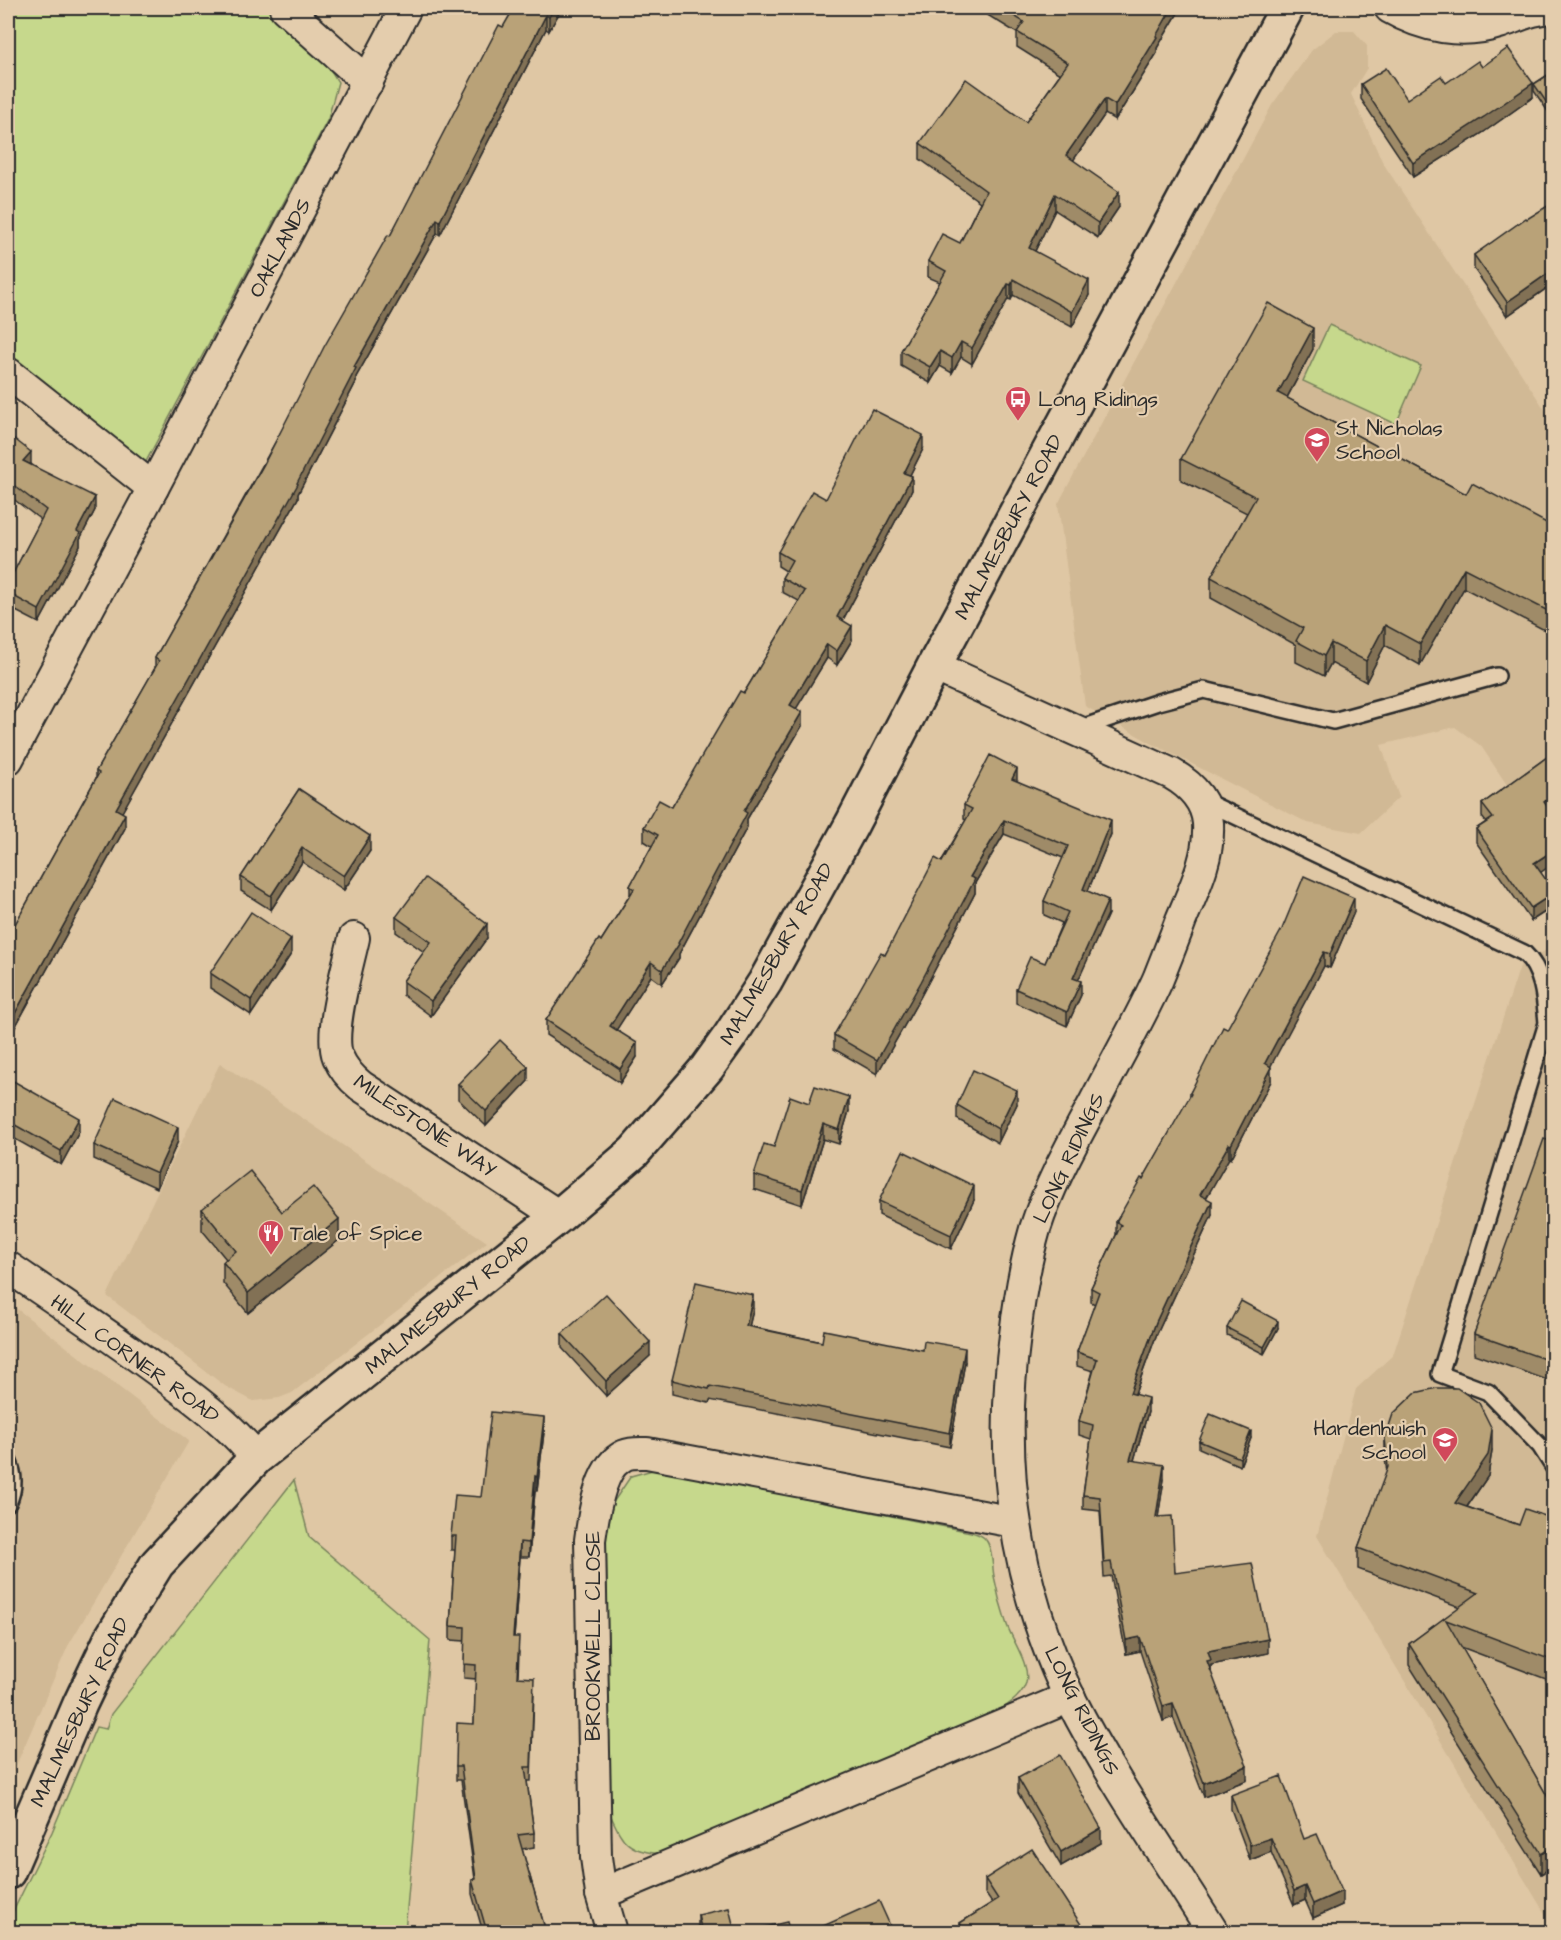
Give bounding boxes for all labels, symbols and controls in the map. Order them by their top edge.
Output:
street label: OAKLANDS [242,193,318,303]
bus stop icon: Long Ridings [1003,384,1033,422]
place label: Long Ridings [1038,385,1158,416]
place label: St Nicholas School [1336,414,1443,467]
school or university icon: St Nicholas School [1302,425,1332,463]
street label: MALMESBURY ROAD [948,429,1070,625]
street label: MALMESBURY ROAD [713,857,841,1050]
street label: MILESTONE WAY [348,1067,502,1185]
street label: LONG RIDINGS [1026,1088,1112,1228]
restaurant icon: Tale of Spice [256,1218,286,1256]
place label: Tale of Spice [290,1219,423,1249]
street label: MALMESBURY ROAD [359,1229,537,1381]
street label: HILL CORNER ROAD [45,1288,226,1430]
place label: Hardenhuish School [1313,1414,1427,1467]
school or university icon: Hardenhuish School [1430,1425,1460,1463]
street label: BROOKWELL CLOSE [579,1531,608,1741]
street label: MALMESBURY ROAD [23,1612,137,1812]
street label: LONG RIDINGS [1037,1642,1127,1780]

